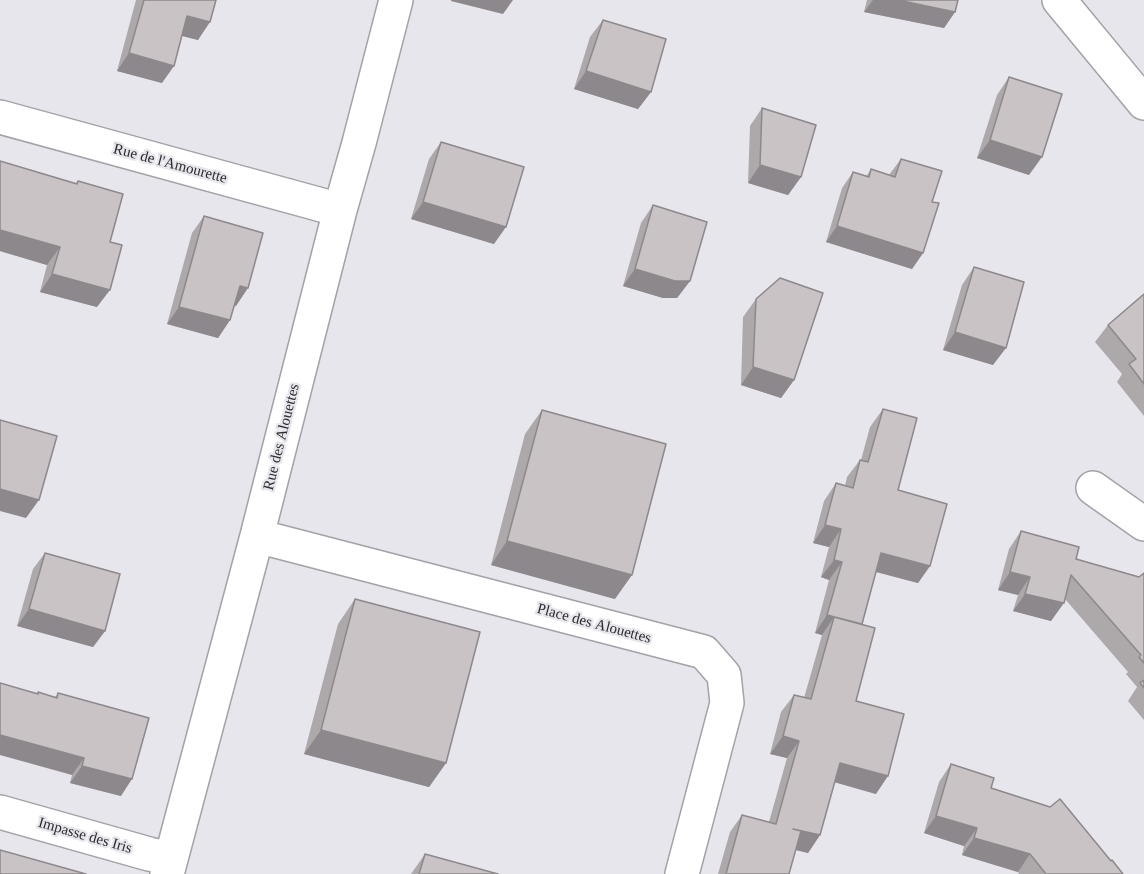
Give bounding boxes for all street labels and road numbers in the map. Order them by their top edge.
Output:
street label: Rue de l'Amourette [111,140,229,188]
street label: Rue des Alouettes [260,382,304,492]
street label: Place des Alouettes [535,600,653,648]
street label: Impasse des Iris [36,814,134,858]

